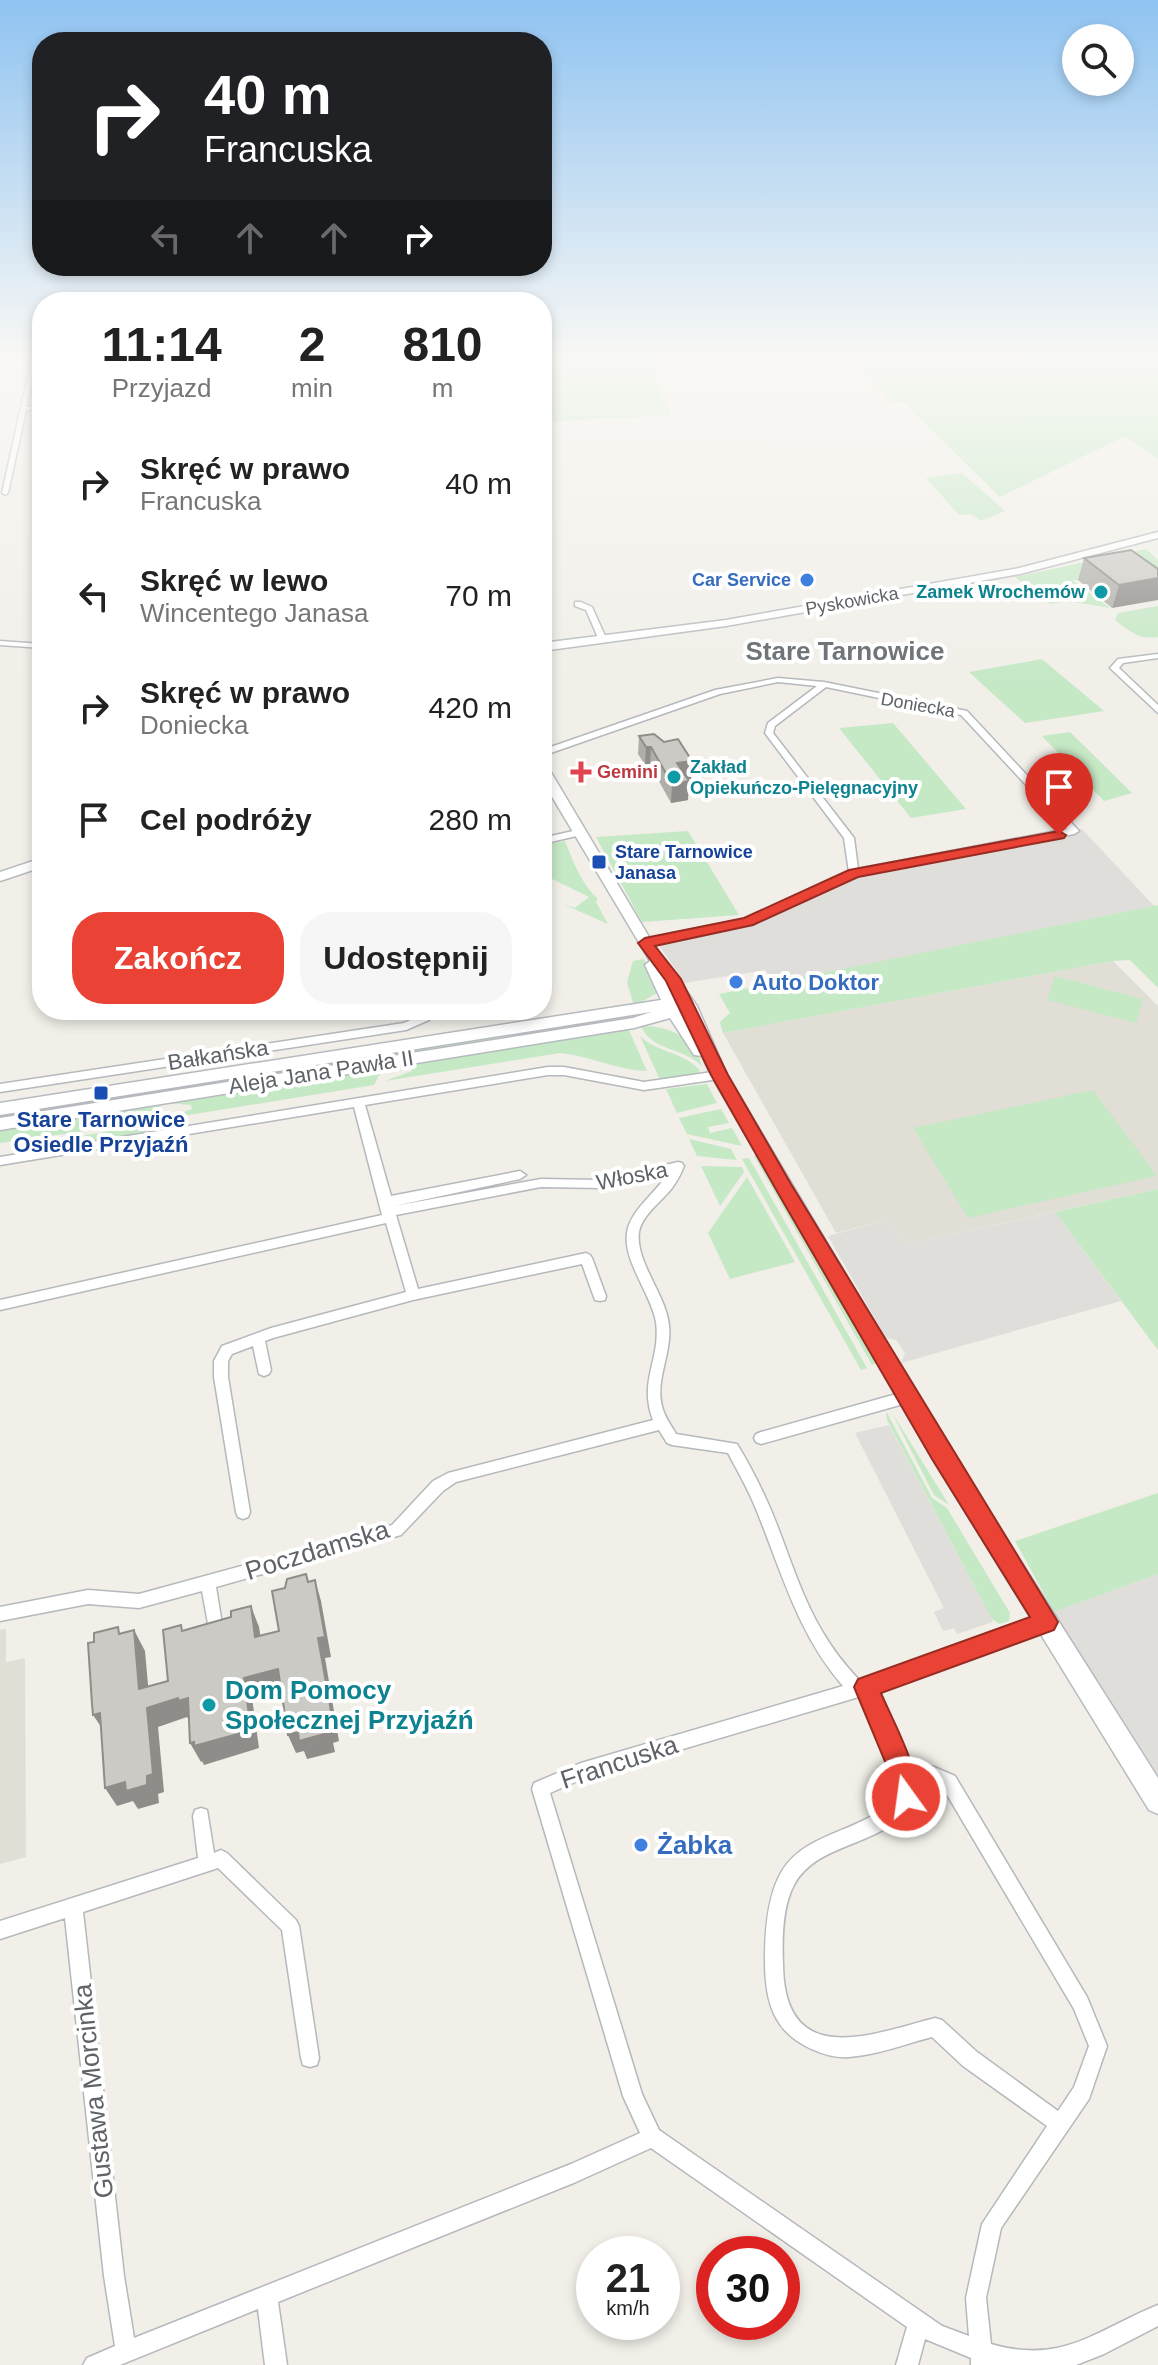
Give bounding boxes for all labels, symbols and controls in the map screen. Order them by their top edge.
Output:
map controls [1062,24,1134,96]
button: search [1062,24,1134,96]
text: 40 m [204,63,332,126]
icon: right [72,64,176,168]
text: Francuska [204,129,372,170]
icon: left [144,216,188,260]
icon: ahead [228,216,272,260]
icon: ahead [312,216,356,260]
icon: right [396,216,440,260]
text: 11:14 [101,318,222,371]
text: 2 [299,318,325,371]
text: 810 [402,318,483,371]
text: Przyjazd [112,373,211,403]
text: min [291,373,333,403]
text: m [432,373,453,403]
text: Skręć w prawo [140,452,350,485]
icon: right [72,462,116,506]
text: 40 m [445,467,512,500]
text: Francuska [140,486,261,516]
text: Skręć w lewo [140,564,328,597]
place label: Car Service [692,570,791,590]
marker: Car Service [798,571,816,589]
icon: left [72,574,116,618]
text: 70 m [445,579,512,612]
place label: Zamek Wrochemów [916,582,1086,602]
street label: Pyskowicka [804,583,901,619]
marker: Zamek Wrochemów [1092,583,1110,601]
text: Wincentego Janasa [140,598,368,628]
district label: Stare Tarnowice [746,636,944,666]
text: Skręć w prawo [140,676,350,709]
icon: right [72,686,116,730]
street label: Doniecka [879,689,958,722]
text: 420 m [429,691,512,724]
text: Doniecka [140,710,248,740]
pin [1025,753,1093,835]
place label: Zakład Opiekuńczo-Pielęgnacyjny [690,757,918,798]
place label: Gemini [597,762,658,782]
marker: Gemini [572,763,590,781]
icon: arrive [1037,765,1081,809]
marker: Zakład Opiekuńczo-Pielęgnacyjny [665,768,683,786]
icon: arrive [72,798,116,842]
text: Cel podróży [140,803,312,836]
text: 280 m [429,803,512,836]
place label: Stare Tarnowice Janasa [615,842,753,883]
marker: Stare Tarnowice Janasa [590,853,608,871]
button: Zakończ [72,912,284,1004]
button: Udostępnij [300,912,512,1004]
place label: Auto Doktor [752,970,880,995]
marker: Auto Doktor [727,973,745,991]
street label: Bałkańska [166,1035,271,1075]
street label: Aleja Jana Pawła II [227,1045,415,1099]
marker: Stare Tarnowice Osiedle Przyjaźń [92,1084,110,1102]
place label: Stare Tarnowice Osiedle Przyjaźń [14,1107,188,1157]
street label: Włoska [594,1157,671,1195]
street label: Poczdamska [241,1514,393,1586]
place label: Dom Pomocy Społecznej Przyjaźń [225,1675,474,1735]
marker: Dom Pomocy Społecznej Przyjaźń [200,1696,218,1714]
street label: Francuska [557,1729,682,1795]
position arrow [864,1755,948,1839]
place label: Żabka [657,1830,733,1860]
marker: Żabka [632,1836,650,1854]
street label: Gustawa Morcinka [67,1982,119,2200]
speed limit sign: 30 [696,2236,800,2340]
text: 21 [606,2256,650,2300]
text: km/h [606,2297,650,2319]

